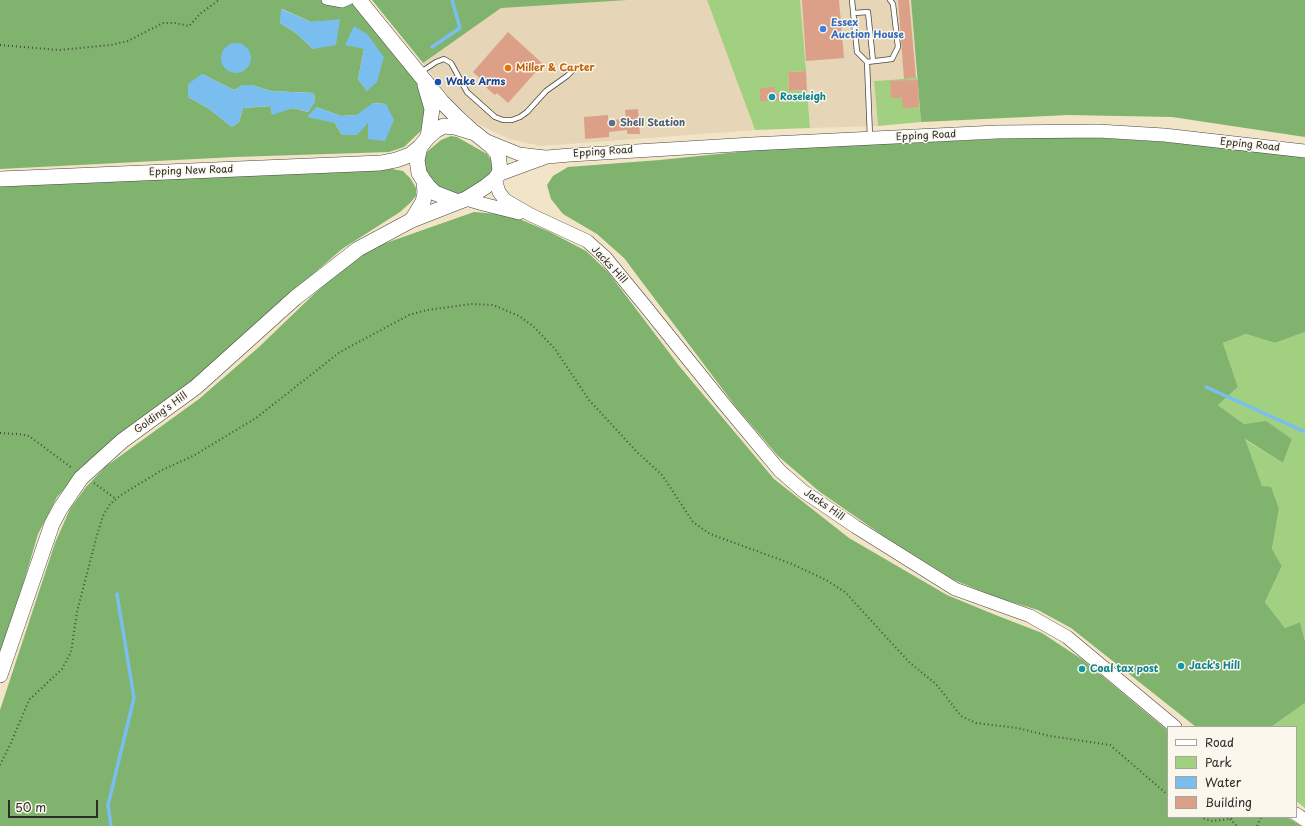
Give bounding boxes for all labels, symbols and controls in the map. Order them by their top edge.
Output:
place label: Essex Auction House [831,17,904,40]
marker: Essex Auction House [818,24,828,34]
place label: Miller & Carter [516,62,595,74]
marker: Miller & Carter [503,63,513,73]
place label: Wake Arms [446,76,505,88]
marker: Wake Arms [433,77,443,87]
place label: Roseleigh [780,91,826,103]
marker: Roseleigh [767,92,777,102]
place label: Shell Station [620,117,685,129]
marker: Shell Station [607,118,617,128]
street label: Epping Road [896,128,956,144]
street label: Epping Road [1219,136,1281,154]
street label: Epping Road [573,144,633,160]
street label: Epping New Road [149,164,233,178]
street label: Jacks Hill [589,244,629,286]
street label: Golding's Hill [132,390,190,436]
street label: Jacks Hill [801,487,847,523]
place label: Jack's Hill [1189,660,1240,672]
marker: Jack's Hill [1176,661,1186,671]
place label: Coal tax post [1090,663,1158,675]
marker: Coal tax post [1077,664,1087,674]
legend [1167,726,1297,818]
text: Road [1205,733,1234,751]
text: Park [1205,753,1232,771]
text: Water [1205,773,1241,791]
scale bar [10,792,100,818]
text: Building [1205,793,1252,811]
text: 50 m [15,798,46,816]

